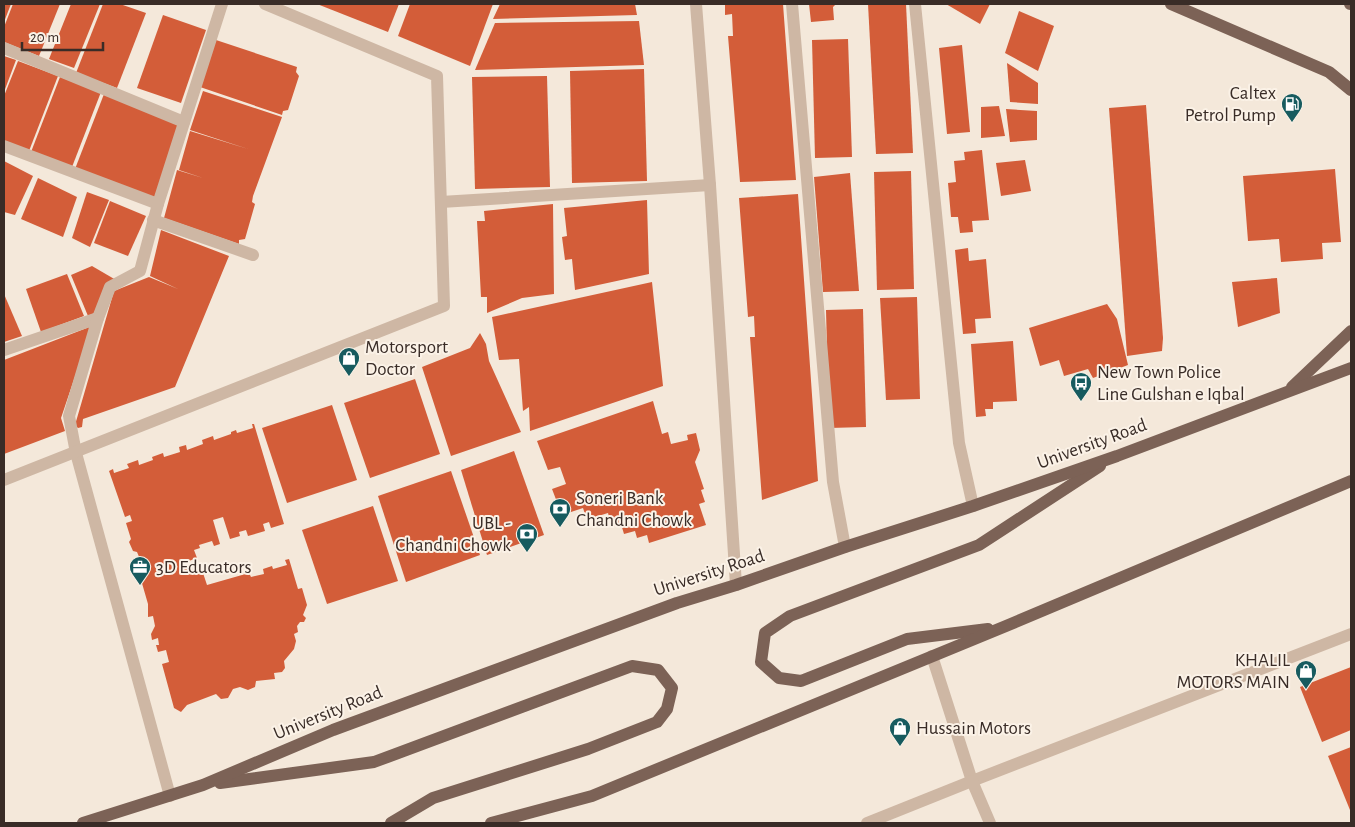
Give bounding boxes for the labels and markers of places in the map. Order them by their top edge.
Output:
place label: Caltex Petrol Pump [1185,84,1276,125]
fuel station icon: Caltex Petrol Pump [1280,92,1304,123]
place label: Motorsport Doctor [365,338,448,379]
shop icon: Motorsport Doctor [337,346,361,377]
place label: New Town Police Line Gulshan e Iqbal [1097,363,1245,404]
bus stop icon: New Town Police Line Gulshan e Iqbal [1069,371,1093,402]
place label: Soneri Bank Chandni Chowk [576,489,692,530]
bank icon: Soneri Bank Chandni Chowk [548,497,572,528]
place label: UBL - Chandni Chowk [395,514,511,555]
bank icon: UBL - Chandni Chowk [515,522,539,553]
office icon: 3D Educators [128,555,152,586]
place label: 3D Educators [156,558,251,577]
place label: KHALIL MOTORS MAIN [1176,651,1290,692]
shop icon: KHALIL MOTORS MAIN [1294,659,1318,690]
shop icon: Hussain Motors [888,716,912,747]
place label: Hussain Motors [916,719,1031,738]

